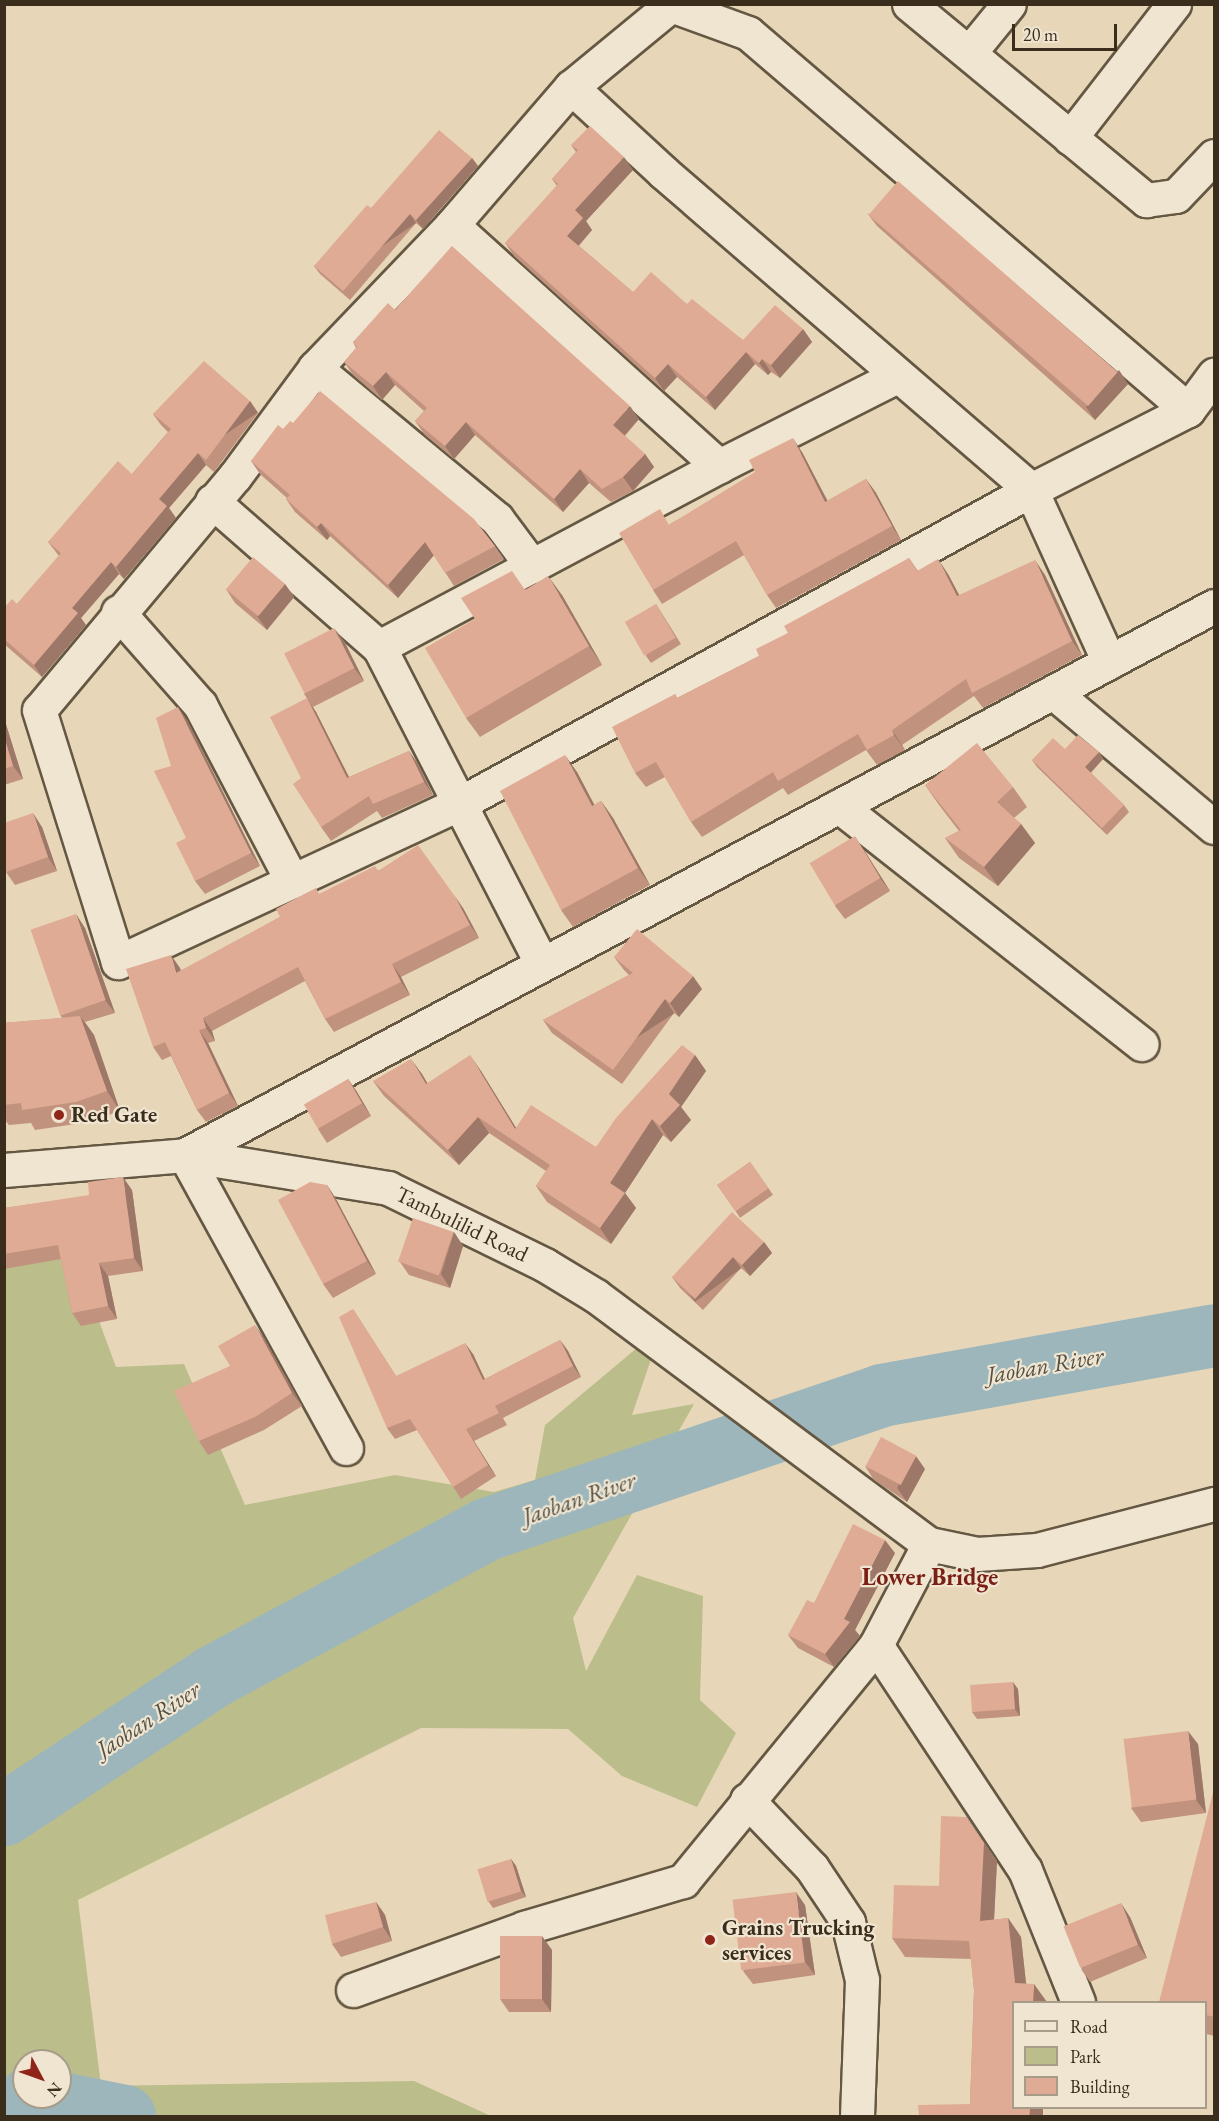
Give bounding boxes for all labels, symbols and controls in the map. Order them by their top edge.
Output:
scale bar [1015,12,1120,50]
text: 20 m [1023,23,1058,46]
place label: Red Gate [71,1102,157,1128]
marker: Red Gate [52,1108,66,1122]
street label: Tambulilid Road [391,1181,533,1267]
water label: Jaoban River [985,1341,1105,1389]
water label: Jaoban River [519,1465,639,1531]
district label: Lower Bridge [862,1563,998,1591]
water label: Jaoban River [91,1675,205,1763]
place label: Grains Trucking services [722,1914,874,1966]
marker: Grains Trucking services [703,1933,717,1947]
legend [1012,2001,1207,2109]
text: Road [1070,2015,1108,2038]
text: Park [1070,2045,1101,2068]
north arrow [12,2049,72,2109]
text: Building [1070,2075,1130,2098]
text: N [42,2078,67,2102]

